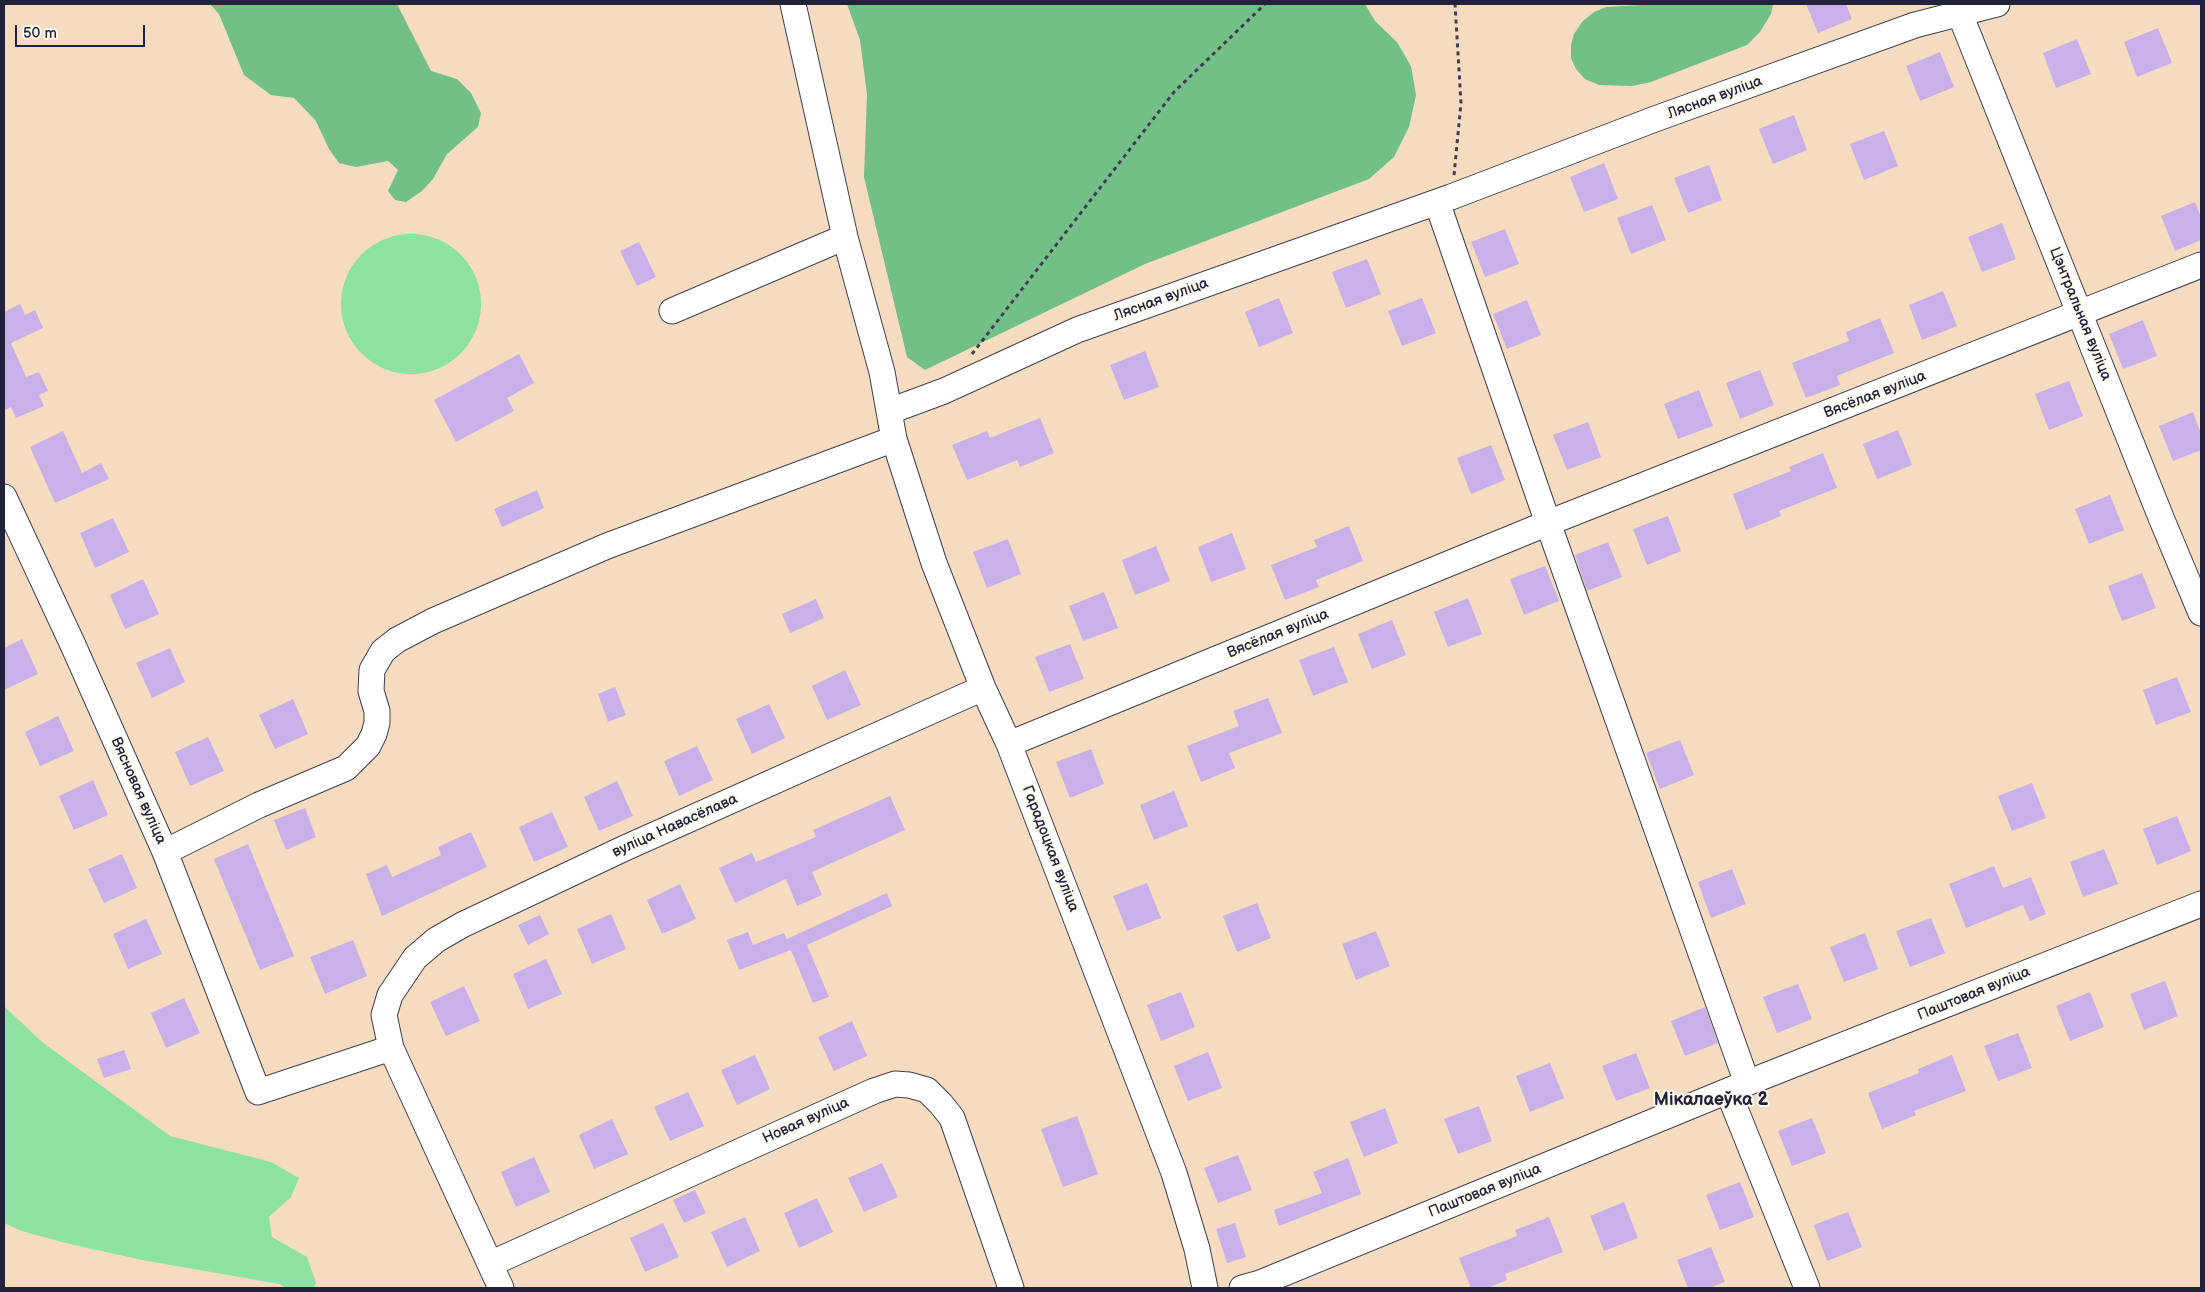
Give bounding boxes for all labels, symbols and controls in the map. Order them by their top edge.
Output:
scale bar [18,15,148,47]
text: 50 m [23,24,57,43]
street label: Лясная вуліца [1665,73,1765,123]
street label: Цэнтральная вуліца [2045,245,2115,383]
street label: Лясная вуліца [1111,275,1211,325]
street label: Вясёлая вуліца [1821,367,1929,423]
street label: Вясёлая вуліца [1225,605,1331,663]
street label: Вясновая вуліца [106,735,170,847]
street label: Гарадоцкая вуліца [1018,783,1082,915]
street label: вуліца Навасёлава [610,790,740,862]
street label: Паштовая вуліца [1915,963,2033,1025]
district label: Мікалаеўка 2 [1654,1089,1768,1111]
street label: Новая вуліца [760,1094,852,1148]
street label: Паштовая вуліца [1426,1160,1544,1222]

